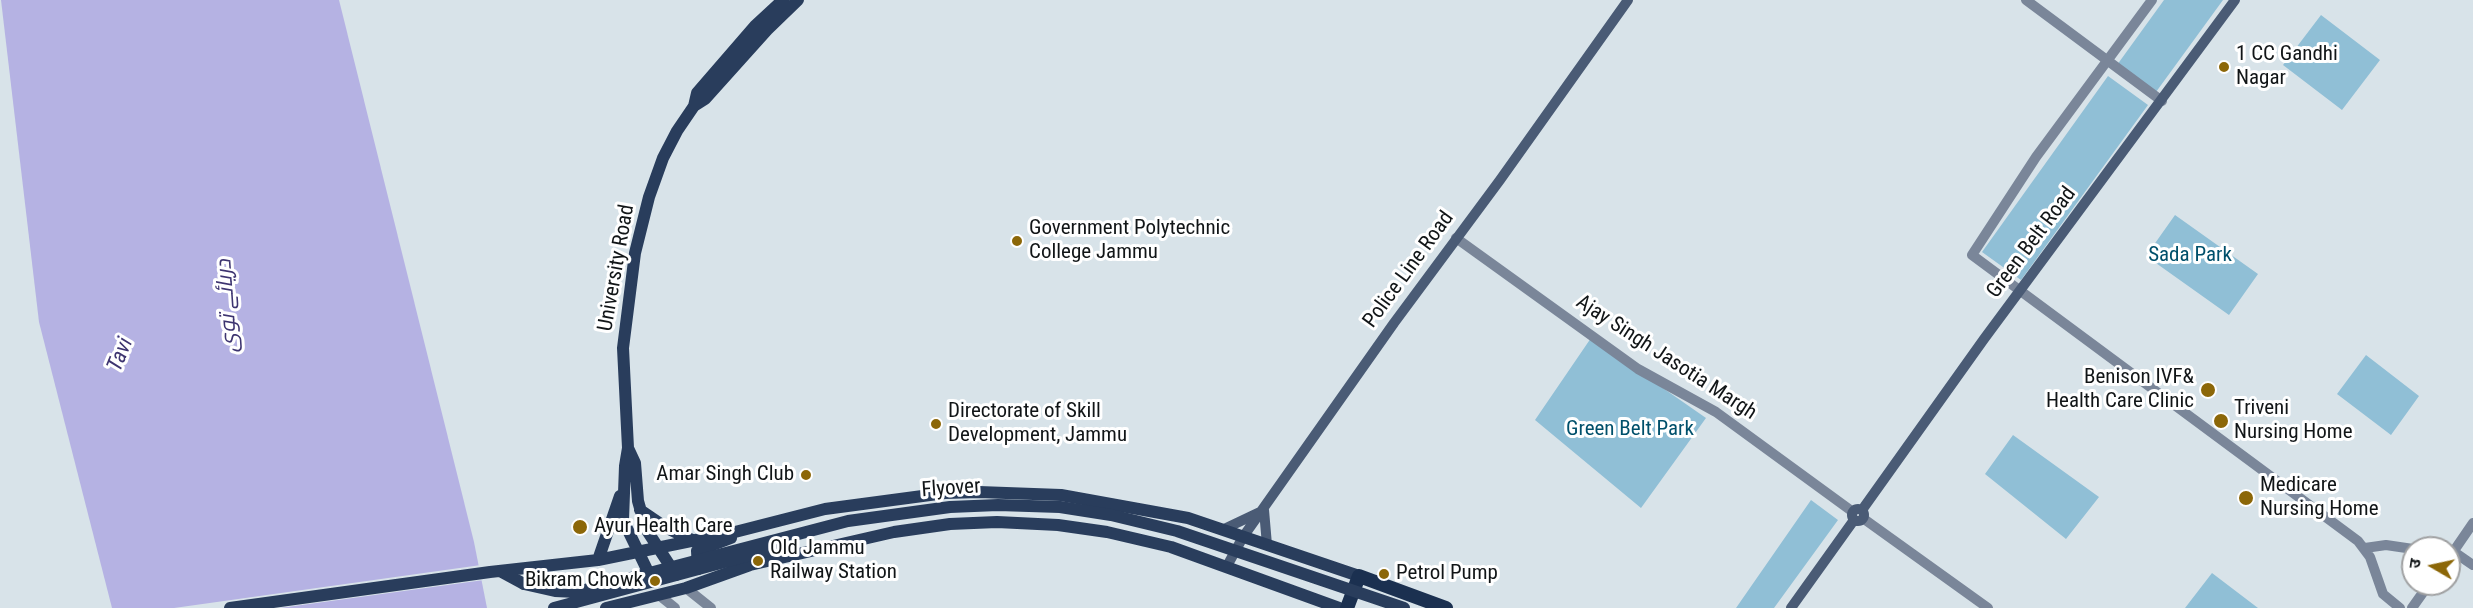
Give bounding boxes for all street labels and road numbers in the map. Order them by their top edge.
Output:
street label: Green Belt Road [1982,182,2082,304]
street label: University Road [593,203,641,333]
street label: Police Line Road [1358,207,1460,333]
street label: Ajay Singh Jasotia Margh [1571,290,1761,426]
street label: Flyover [921,474,981,504]

